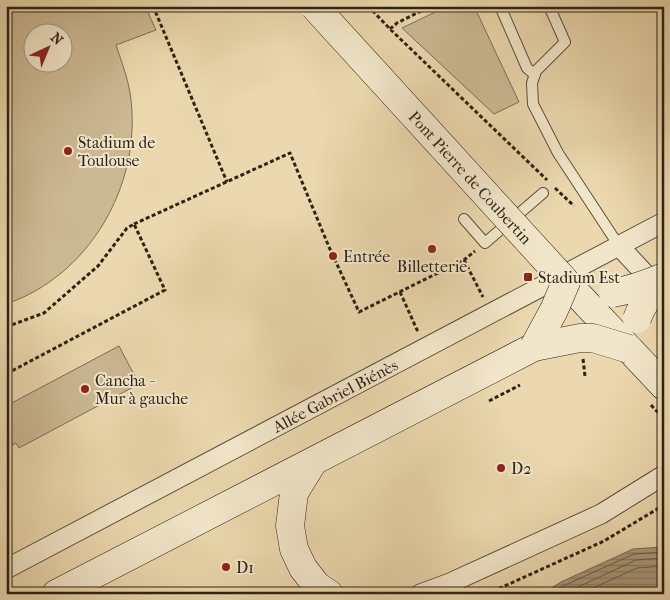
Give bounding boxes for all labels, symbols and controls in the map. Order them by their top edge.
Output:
north arrow [22,22,72,72]
text: N [47,29,67,49]
street label: Pont Pierre de Coubertin [405,107,536,249]
place label: Stadium de Toulouse [78,133,155,170]
marker: Stadium de Toulouse [62,145,74,157]
marker: Billetterie [426,243,438,255]
place label: Entrée [343,247,390,266]
marker: Entrée [327,250,339,262]
place label: Billetterie [397,257,467,276]
place label: Stadium Est [538,268,620,287]
marker: Stadium Est [522,271,534,283]
street label: Allée Gabriel Biénès [269,355,401,437]
place label: Cancha - Mur à gauche [95,371,188,408]
marker: Cancha - Mur à gauche [79,383,91,395]
place label: D2 [511,459,531,478]
marker: D2 [495,462,507,474]
place label: D1 [236,558,254,577]
marker: D1 [220,561,232,573]

